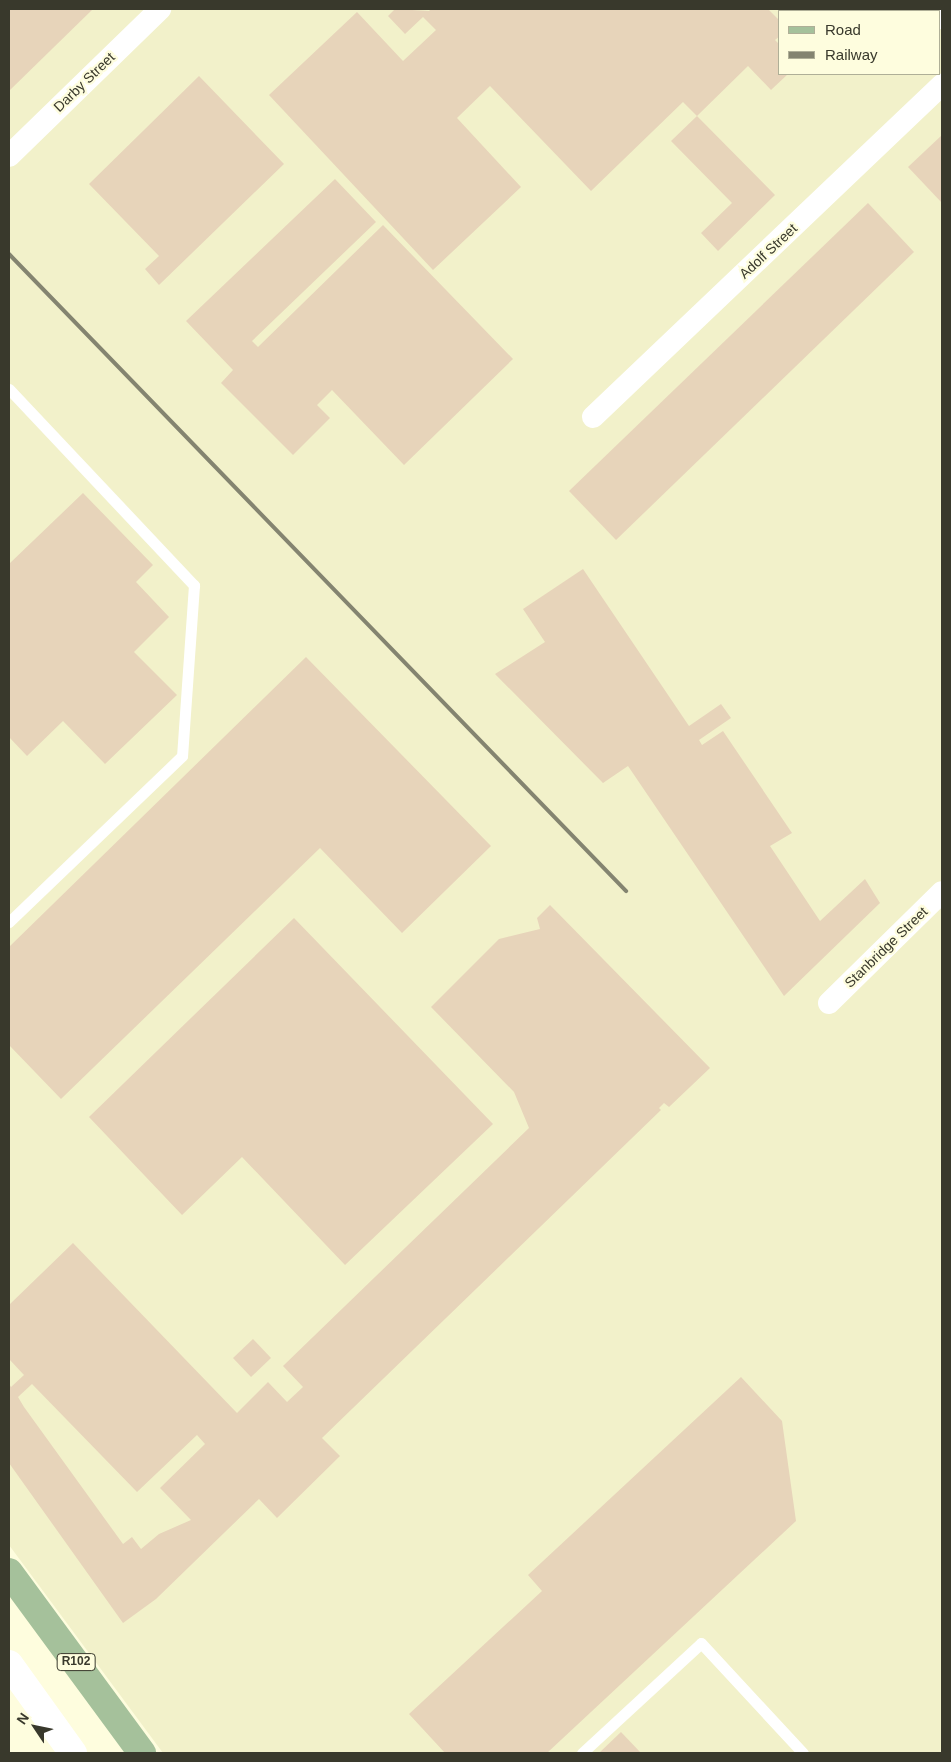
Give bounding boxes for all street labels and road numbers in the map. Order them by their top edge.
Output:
street label: Darby Street [50,49,118,115]
street label: Adolf Street [736,220,800,282]
street label: Stanbridge Street [841,903,931,991]
road number: R102 [56,1652,96,1671]

